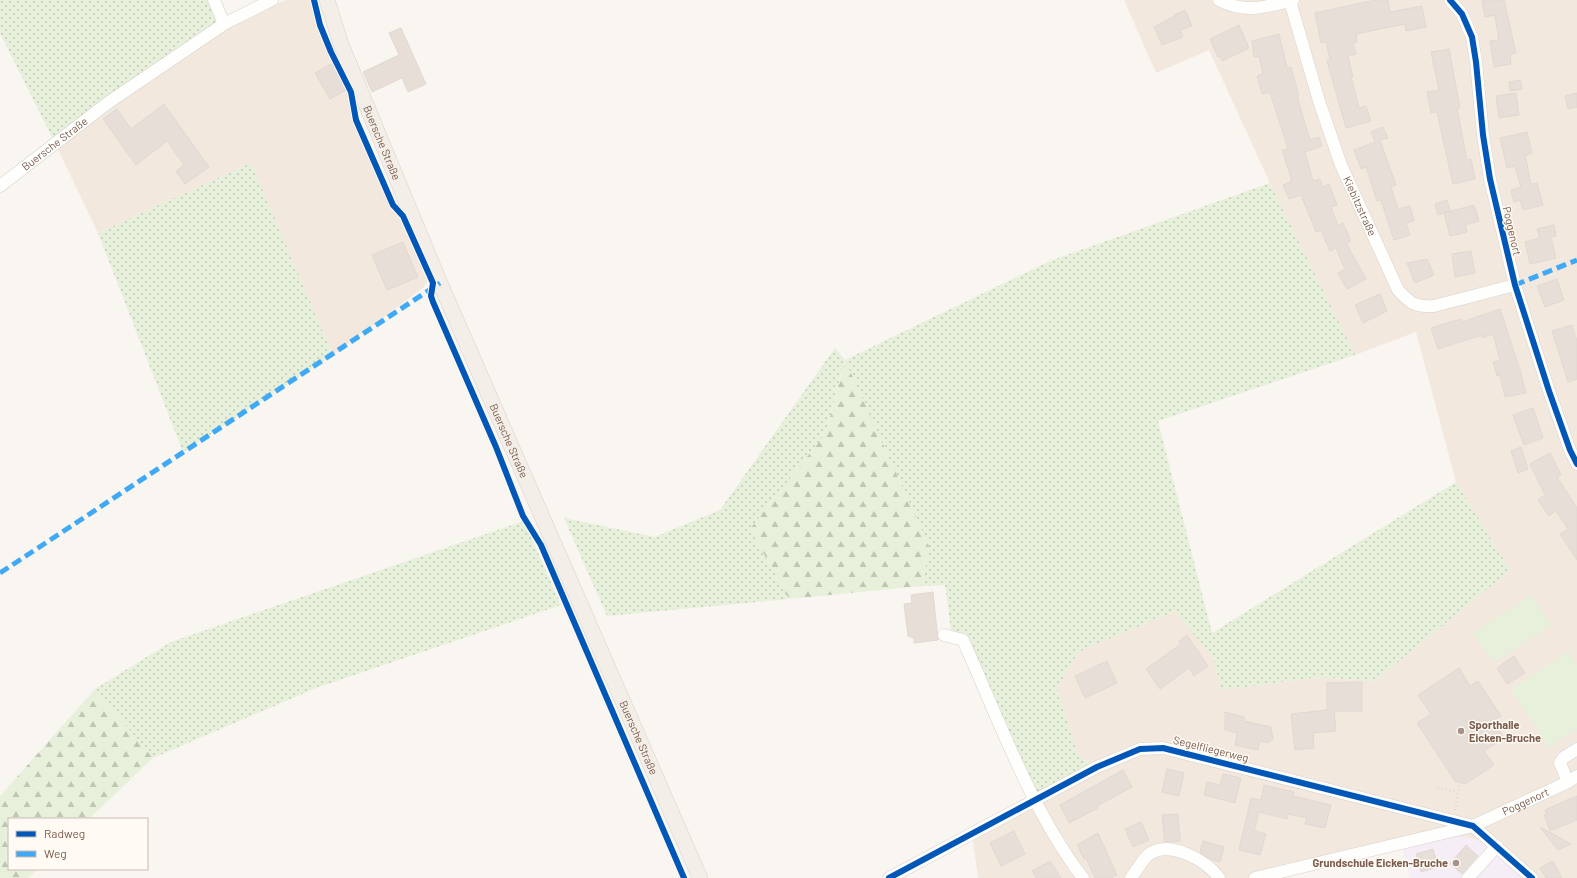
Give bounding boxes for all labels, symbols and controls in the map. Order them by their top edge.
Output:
street label: Buersche Straße [361,103,404,182]
street label: Buersche Straße [19,114,90,173]
street label: Kiebitzstraße [1341,174,1379,238]
street label: Poggenort [1501,205,1524,257]
street label: Buersche Straße [487,401,531,480]
street label: Buersche Straße [617,698,661,777]
place label: Sporthalle Eicken-Bruche [1469,718,1541,744]
marker: Sporthalle Eicken-Bruche [1456,726,1466,736]
street label: Segelfliegerweg [1172,733,1250,764]
street label: Poggenort [1500,785,1551,818]
legend [8,818,148,870]
text: Radweg [44,826,85,840]
text: Weg [44,846,67,860]
place label: Grundschule Eicken-Bruche [1313,856,1448,869]
marker: Grundschule Eicken-Bruche [1451,858,1461,868]

